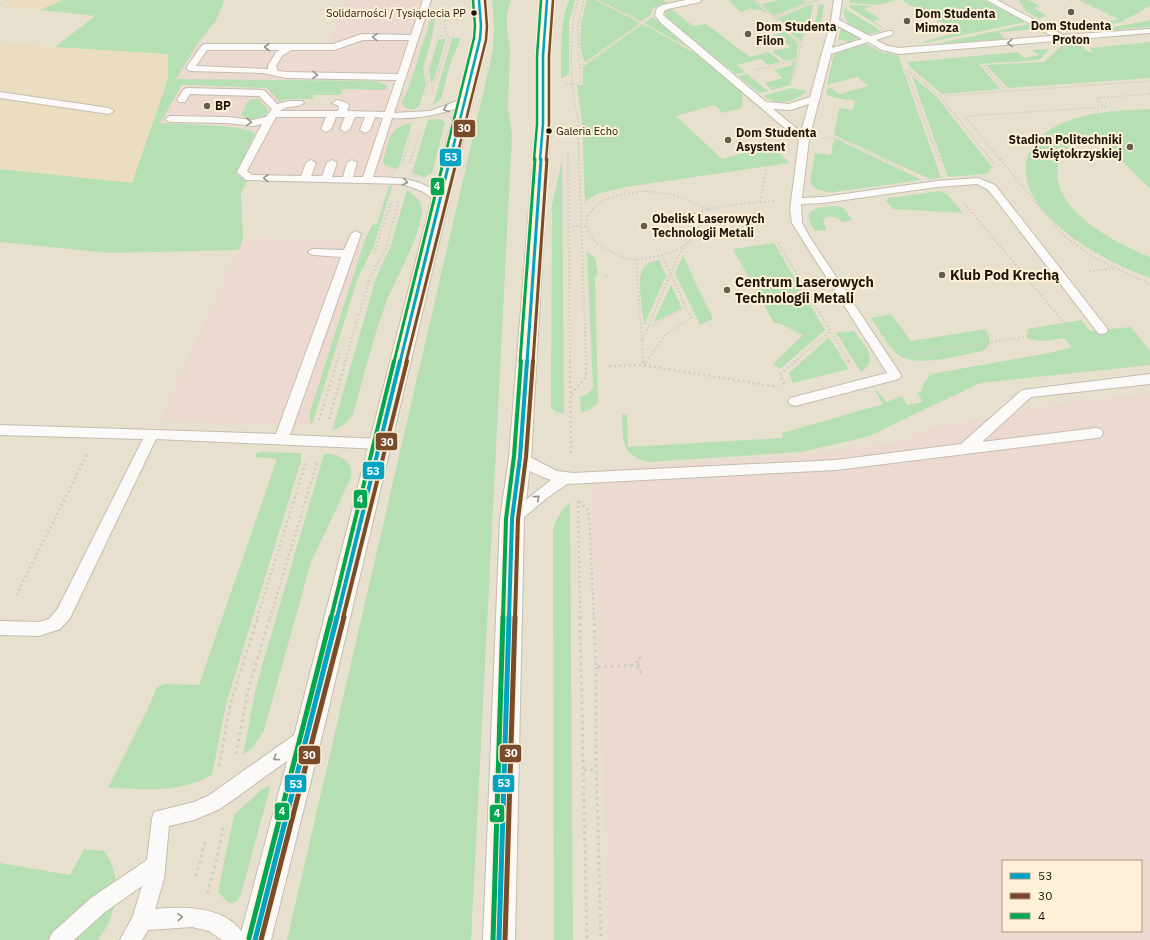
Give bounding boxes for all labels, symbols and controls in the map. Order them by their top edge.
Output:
place label: Solidarności / Tysiąclecia PP [326,6,466,20]
place label: Dom Studenta Mimoza [915,6,996,35]
marker: Dom Studenta Proton [1066,7,1076,17]
marker: Solidarności / Tysiąclecia PP [469,8,479,18]
marker: Dom Studenta Mimoza [902,16,912,26]
place label: Dom Studenta Proton [1031,18,1111,47]
place label: Dom Studenta Filon [756,19,837,48]
marker: Dom Studenta Filon [743,29,753,39]
one-way arrow [372,32,378,41]
one-way arrow [1007,38,1013,47]
one-way arrow [264,43,270,51]
one-way arrow [312,71,318,79]
place label: BP [215,98,231,113]
marker: BP [202,101,212,111]
one-way arrow [442,104,449,112]
one-way arrow [246,118,252,126]
line badge: 30 [453,119,476,138]
text: 30 [457,121,471,135]
place label: Galeria Echo [556,124,618,138]
place label: Dom Studenta Asystent [736,125,817,154]
marker: Galeria Echo [544,126,554,136]
place label: Stadion Politechniki Świętokrzyskiej [1009,132,1122,161]
marker: Dom Studenta Asystent [723,135,733,145]
marker: Stadion Politechniki Świętokrzyskiej [1125,142,1135,152]
line badge: 53 [439,148,462,167]
text: 53 [444,150,458,164]
one-way arrow [263,174,269,182]
line badge: 4 [430,177,445,196]
one-way arrow [402,178,408,186]
text: 4 [434,179,441,193]
place label: Obelisk Laserowych Technologii Metali [652,211,765,240]
marker: Obelisk Laserowych Technologii Metali [639,221,649,231]
place label: Klub Pod Krechą [950,266,1059,284]
marker: Klub Pod Krechą [937,270,947,280]
place label: Centrum Laserowych Technologii Metali [735,273,874,307]
marker: Centrum Laserowych Technologii Metali [722,285,732,295]
line badge: 30 [375,432,398,451]
text: 30 [380,435,394,449]
line badge: 53 [362,461,385,480]
text: 53 [366,464,380,478]
line badge: 4 [353,489,368,509]
text: 4 [357,492,364,506]
one-way arrow [533,496,540,503]
line badge: 30 [499,744,522,763]
line badge: 30 [298,745,321,765]
text: 30 [504,746,518,760]
text: 30 [302,748,316,762]
one-way arrow [273,753,280,761]
line badge: 53 [284,774,307,793]
line badge: 53 [492,774,515,793]
text: 53 [497,776,511,790]
text: 53 [289,777,303,791]
line badge: 4 [274,802,290,821]
text: 4 [279,804,286,818]
line badge: 4 [489,804,505,823]
text: 4 [494,806,501,820]
legend [1002,860,1142,932]
text: 53 [1038,868,1052,883]
text: 30 [1038,888,1052,903]
text: 4 [1038,908,1045,923]
one-way arrow [177,913,183,922]

